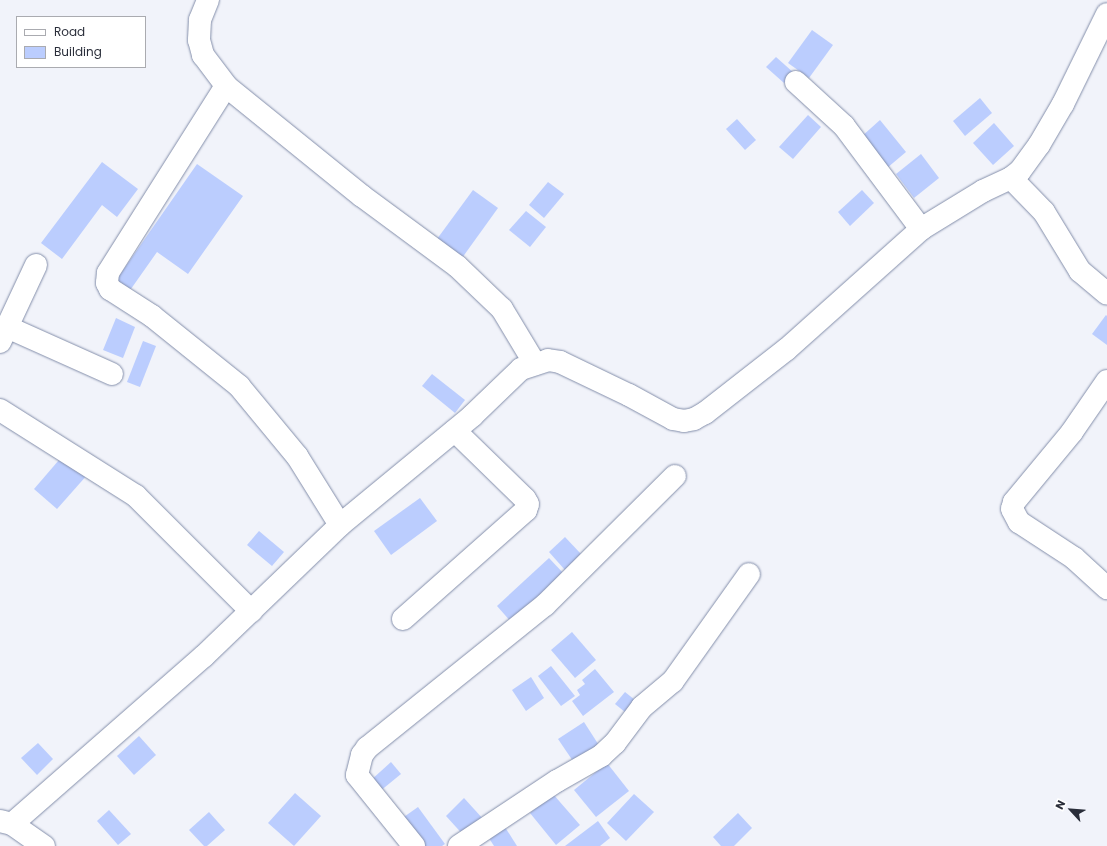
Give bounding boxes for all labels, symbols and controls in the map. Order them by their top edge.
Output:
legend [16,16,146,68]
text: Road [54,23,85,40]
text: Building [54,43,102,60]
north arrow [1051,790,1091,830]
text: N [1051,798,1069,812]

